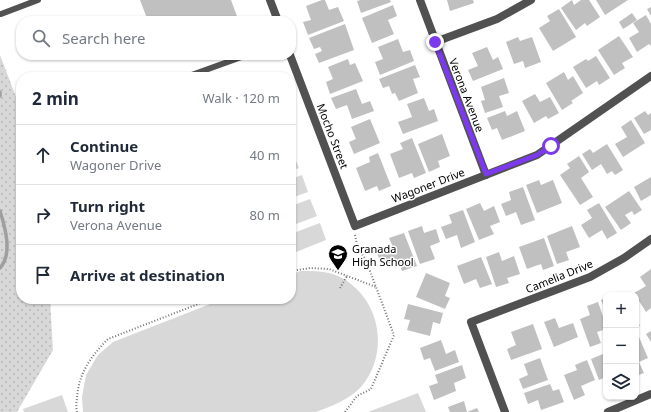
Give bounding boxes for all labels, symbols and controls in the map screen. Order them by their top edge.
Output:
search box [16,16,296,60]
icon: search [30,27,52,49]
text: Search here [62,28,145,48]
route end [426,33,444,51]
street label: Verona Avenue [446,56,488,134]
text: 2 min [32,87,79,110]
text: Walk · 120 m [202,89,280,107]
street label: Mocho Street [314,101,352,171]
text: Continue [70,136,138,156]
route start [542,137,560,155]
icon: ahead [32,144,54,166]
text: 40 m [250,146,280,164]
text: Wagoner Drive [70,156,161,174]
street label: Wagoner Drive [389,164,467,206]
text: Turn right [70,196,145,216]
icon: right [32,204,54,226]
text: 80 m [250,206,280,224]
text: Verona Avenue [70,216,162,234]
place label: Granada High School [352,241,414,269]
school or university icon: Granada High School [327,243,349,271]
street label: Camelia Drive [523,256,595,296]
icon: arrive [32,264,54,286]
text: Arrive at destination [70,265,225,285]
map controls [603,292,639,400]
button: + [603,292,639,328]
button: − [603,328,639,364]
button: layers [603,364,639,400]

